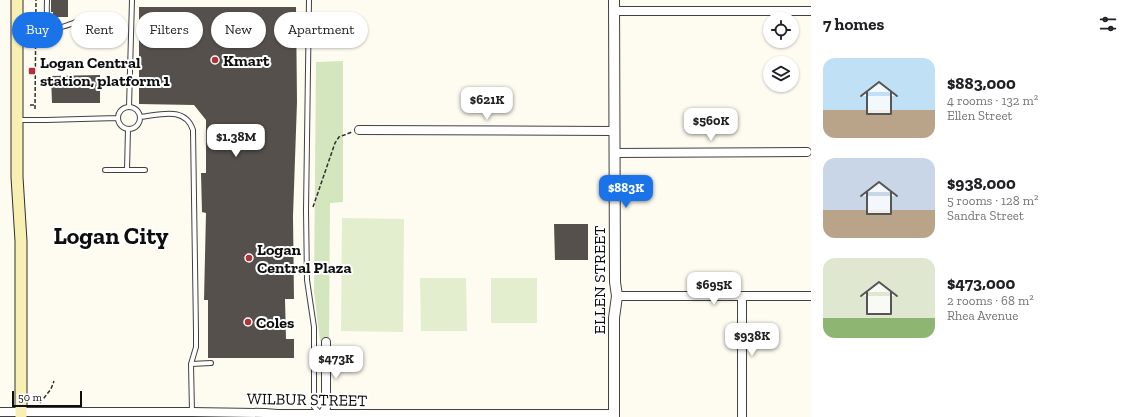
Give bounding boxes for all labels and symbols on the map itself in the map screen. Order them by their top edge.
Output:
place label: Kmart [223,51,270,70]
place label: Logan Central station, platform 1 [40,53,170,90]
marker: Kmart [210,55,220,65]
marker: Logan Central station, platform 1 [27,66,37,76]
pin: $621K [459,87,515,121]
pin: $560K [683,108,739,142]
pin: $1.38M [203,124,269,158]
pin: $883K [598,175,654,209]
district label: Logan City [53,221,169,250]
street label: ELLEN STREET [590,226,609,334]
place label: Logan Central Plaza [257,240,352,277]
marker: Logan Central Plaza [244,253,254,263]
pin: $695K [686,272,742,306]
place label: Coles [256,313,294,332]
marker: Coles [243,317,253,327]
pin: $938K [724,323,780,357]
pin: $473K [308,346,364,380]
scale bar [12,389,82,408]
street label: WILBUR STREET [247,389,367,410]

